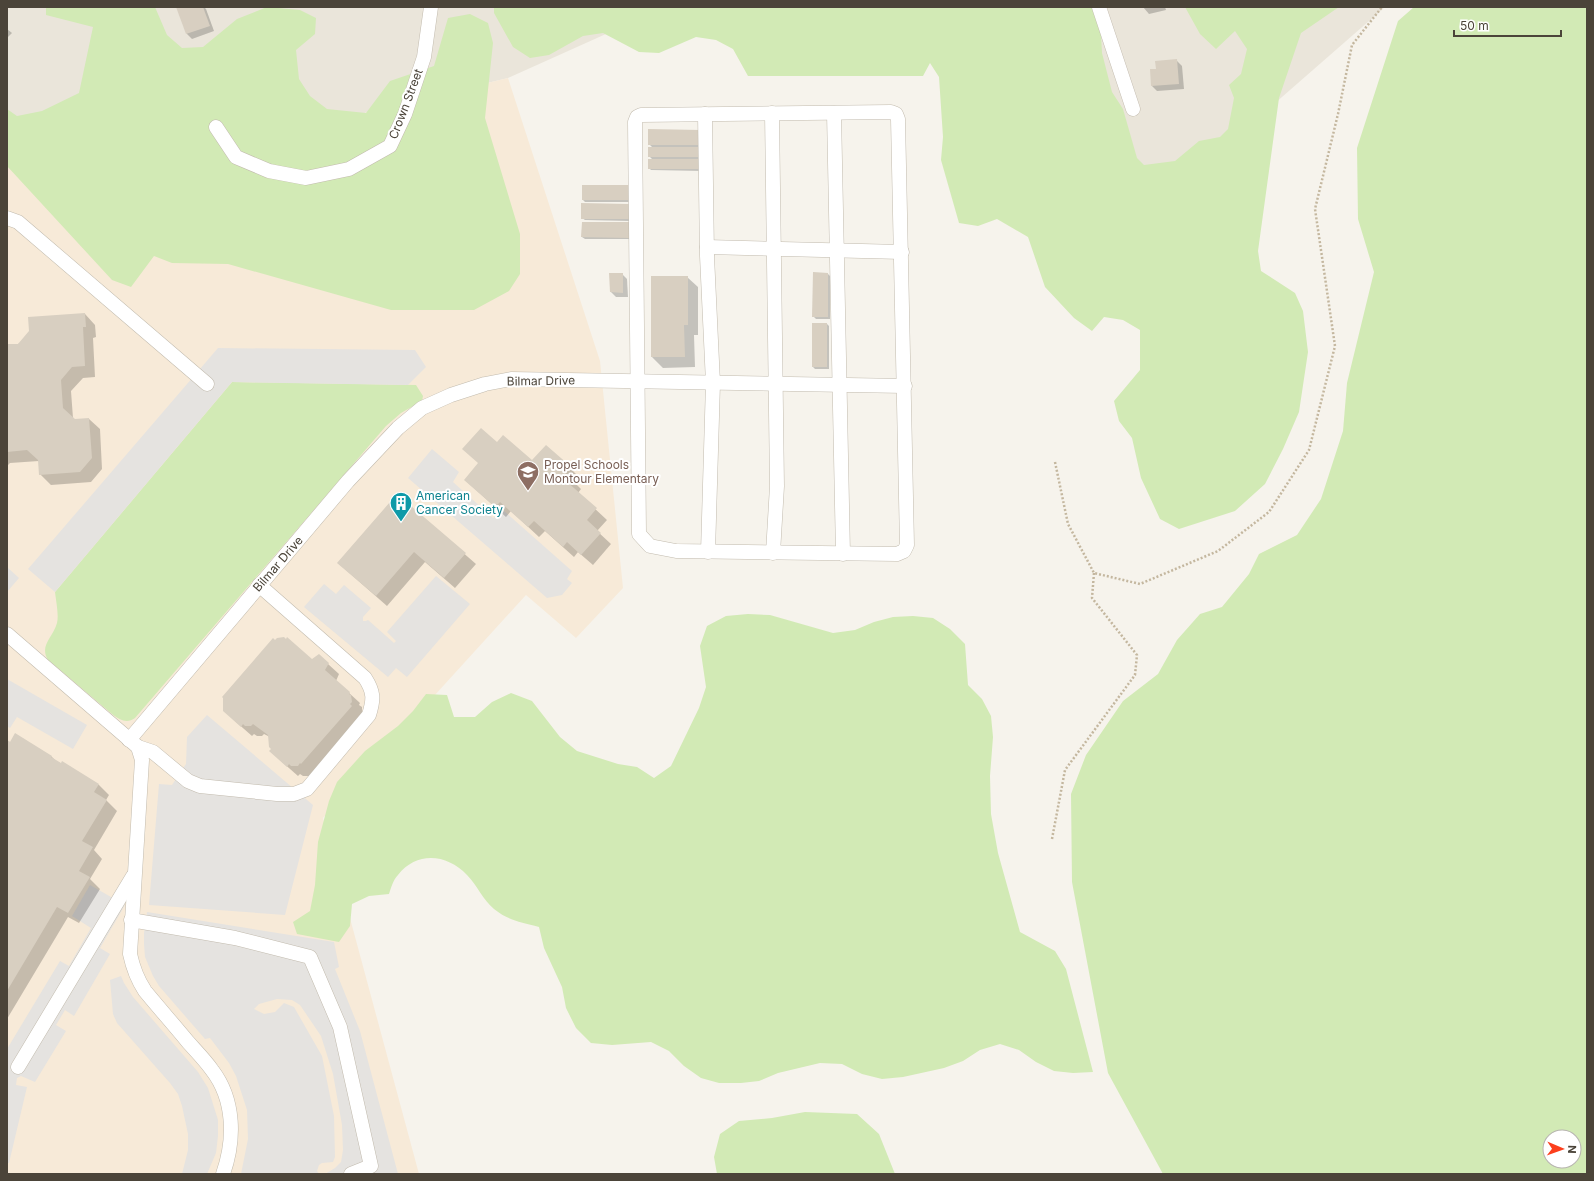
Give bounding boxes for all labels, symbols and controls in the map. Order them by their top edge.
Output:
scale bar [1454,12,1561,38]
text: 50 m [1460,18,1489,33]
street label: Crown Street [385,66,426,141]
street label: Bilmar Drive [507,372,575,389]
place label: Propel Schools Montour Elementary [544,457,659,486]
school or university icon: Propel Schools Montour Elementary [515,459,541,492]
place label: American Cancer Society [416,488,503,517]
building icon: American Cancer Society [388,490,414,523]
street label: Bilmar Drive [249,533,306,594]
north arrow [1542,1129,1582,1169]
text: N [1565,1145,1579,1154]

